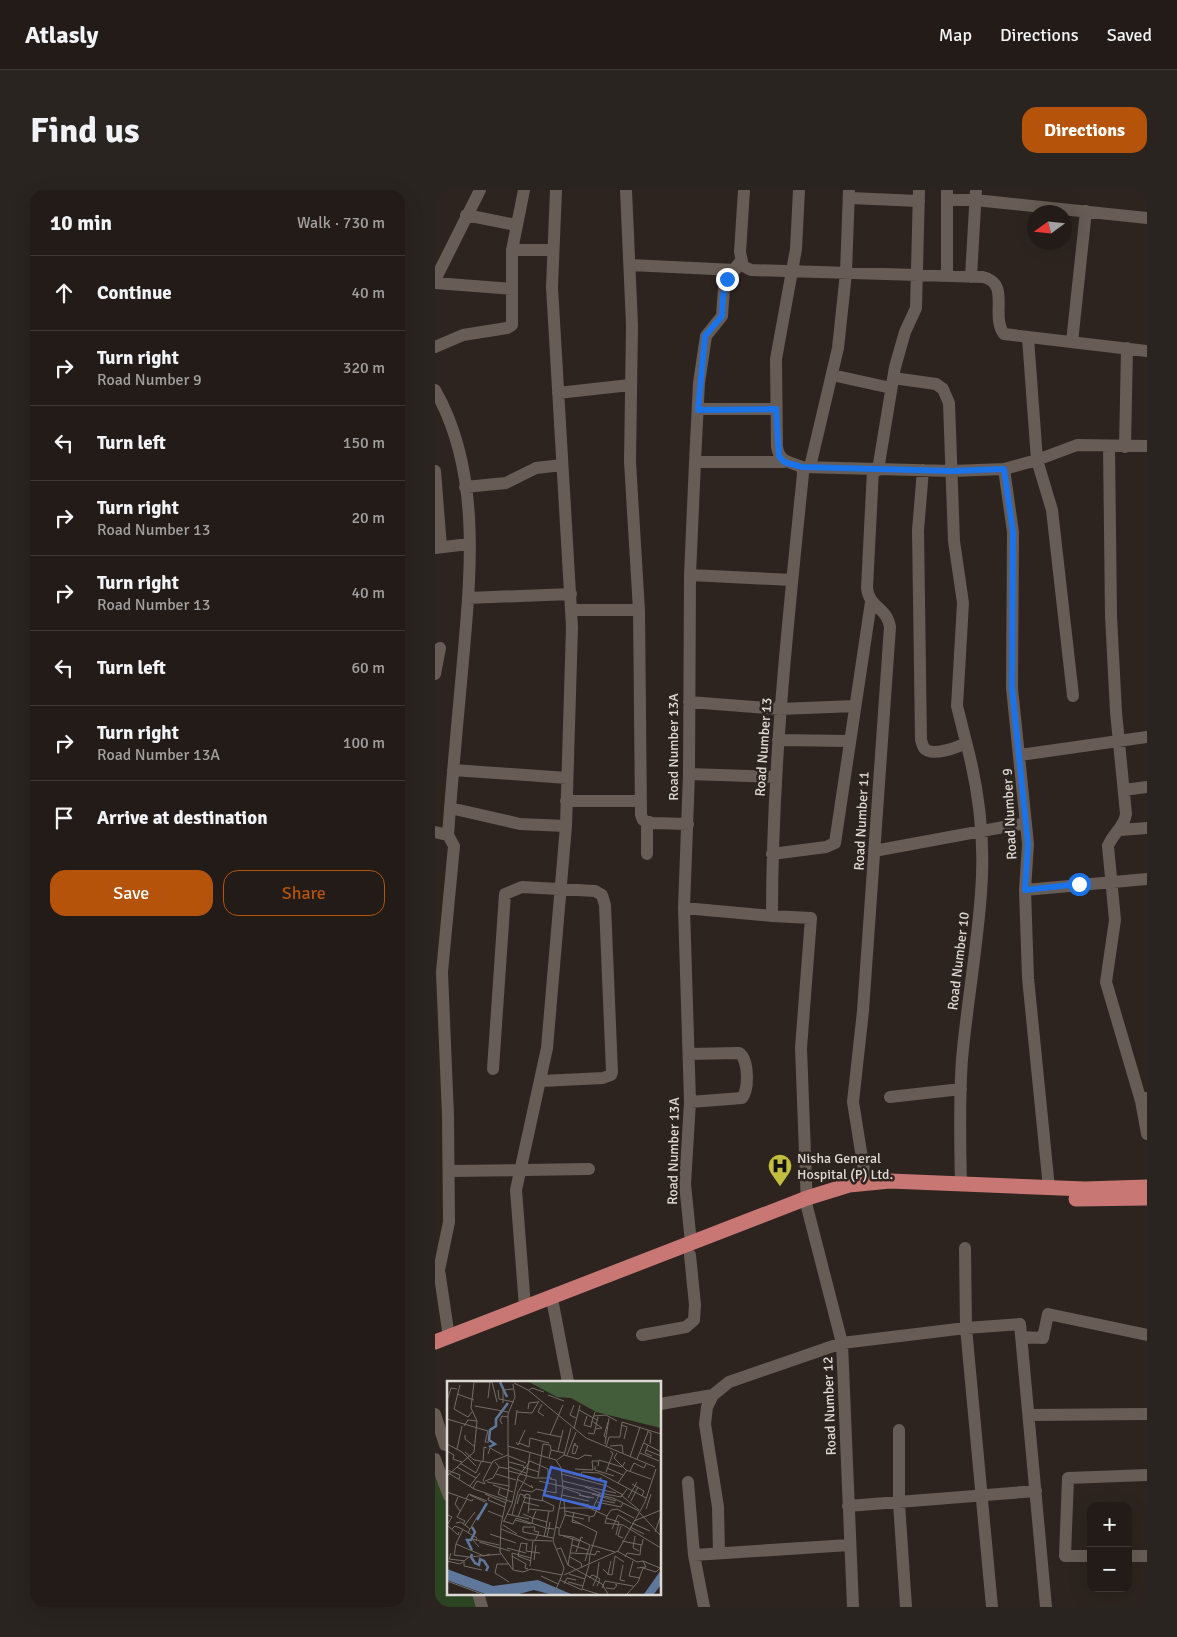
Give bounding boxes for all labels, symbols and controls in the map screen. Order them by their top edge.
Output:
text: Atlasly [25,20,98,50]
text: Map [939,24,972,46]
text: Directions [1000,24,1079,46]
text: Saved [1107,24,1152,46]
button: Directions [1022,107,1147,153]
text: Find us [30,109,140,152]
north arrow [1027,205,1072,250]
text: 10 min [50,210,112,236]
text: Walk · 730 m [297,213,385,233]
route end [716,268,739,291]
icon: ahead [50,279,78,307]
text: Continue [97,281,172,305]
text: 40 m [351,283,385,303]
text: Turn right [97,346,179,370]
icon: right [50,354,78,382]
text: 320 m [343,358,385,378]
text: Road Number 9 [97,370,202,390]
icon: left [50,429,78,457]
text: Turn left [97,431,166,455]
text: 150 m [343,433,385,453]
text: Turn right [97,496,179,520]
icon: right [50,504,78,532]
text: 20 m [351,508,385,528]
text: Road Number 13 [97,520,210,540]
text: Turn right [97,571,179,595]
icon: right [50,579,78,607]
text: 40 m [351,583,385,603]
text: Road Number 13 [97,595,210,615]
icon: left [50,654,78,682]
text: Turn left [97,656,166,680]
text: 60 m [351,658,385,678]
street label: Road Number 13A [665,693,682,801]
street label: Road Number 13 [752,697,775,797]
text: Turn right [97,721,179,745]
icon: right [50,729,78,757]
text: 100 m [343,733,385,753]
text: Road Number 13A [97,745,220,765]
street label: Road Number 9 [999,768,1020,860]
street label: Road Number 11 [850,771,873,871]
icon: arrive [50,804,78,832]
text: Arrive at destination [97,806,268,830]
button: Save [50,870,213,916]
button: Share [223,870,385,916]
route start [1068,873,1091,896]
street label: Road Number 10 [944,911,973,1011]
street label: Road Number 13A [664,1097,683,1205]
place label: Nisha General Hospital (P) Ltd. [797,1150,893,1183]
hospital icon: Nisha General Hospital (P) Ltd. [767,1153,793,1187]
street label: Road Number 12 [819,1356,840,1456]
inset map [447,1381,661,1594]
map controls [1087,1502,1132,1592]
button: + [1087,1502,1132,1547]
button: − [1087,1547,1132,1592]

